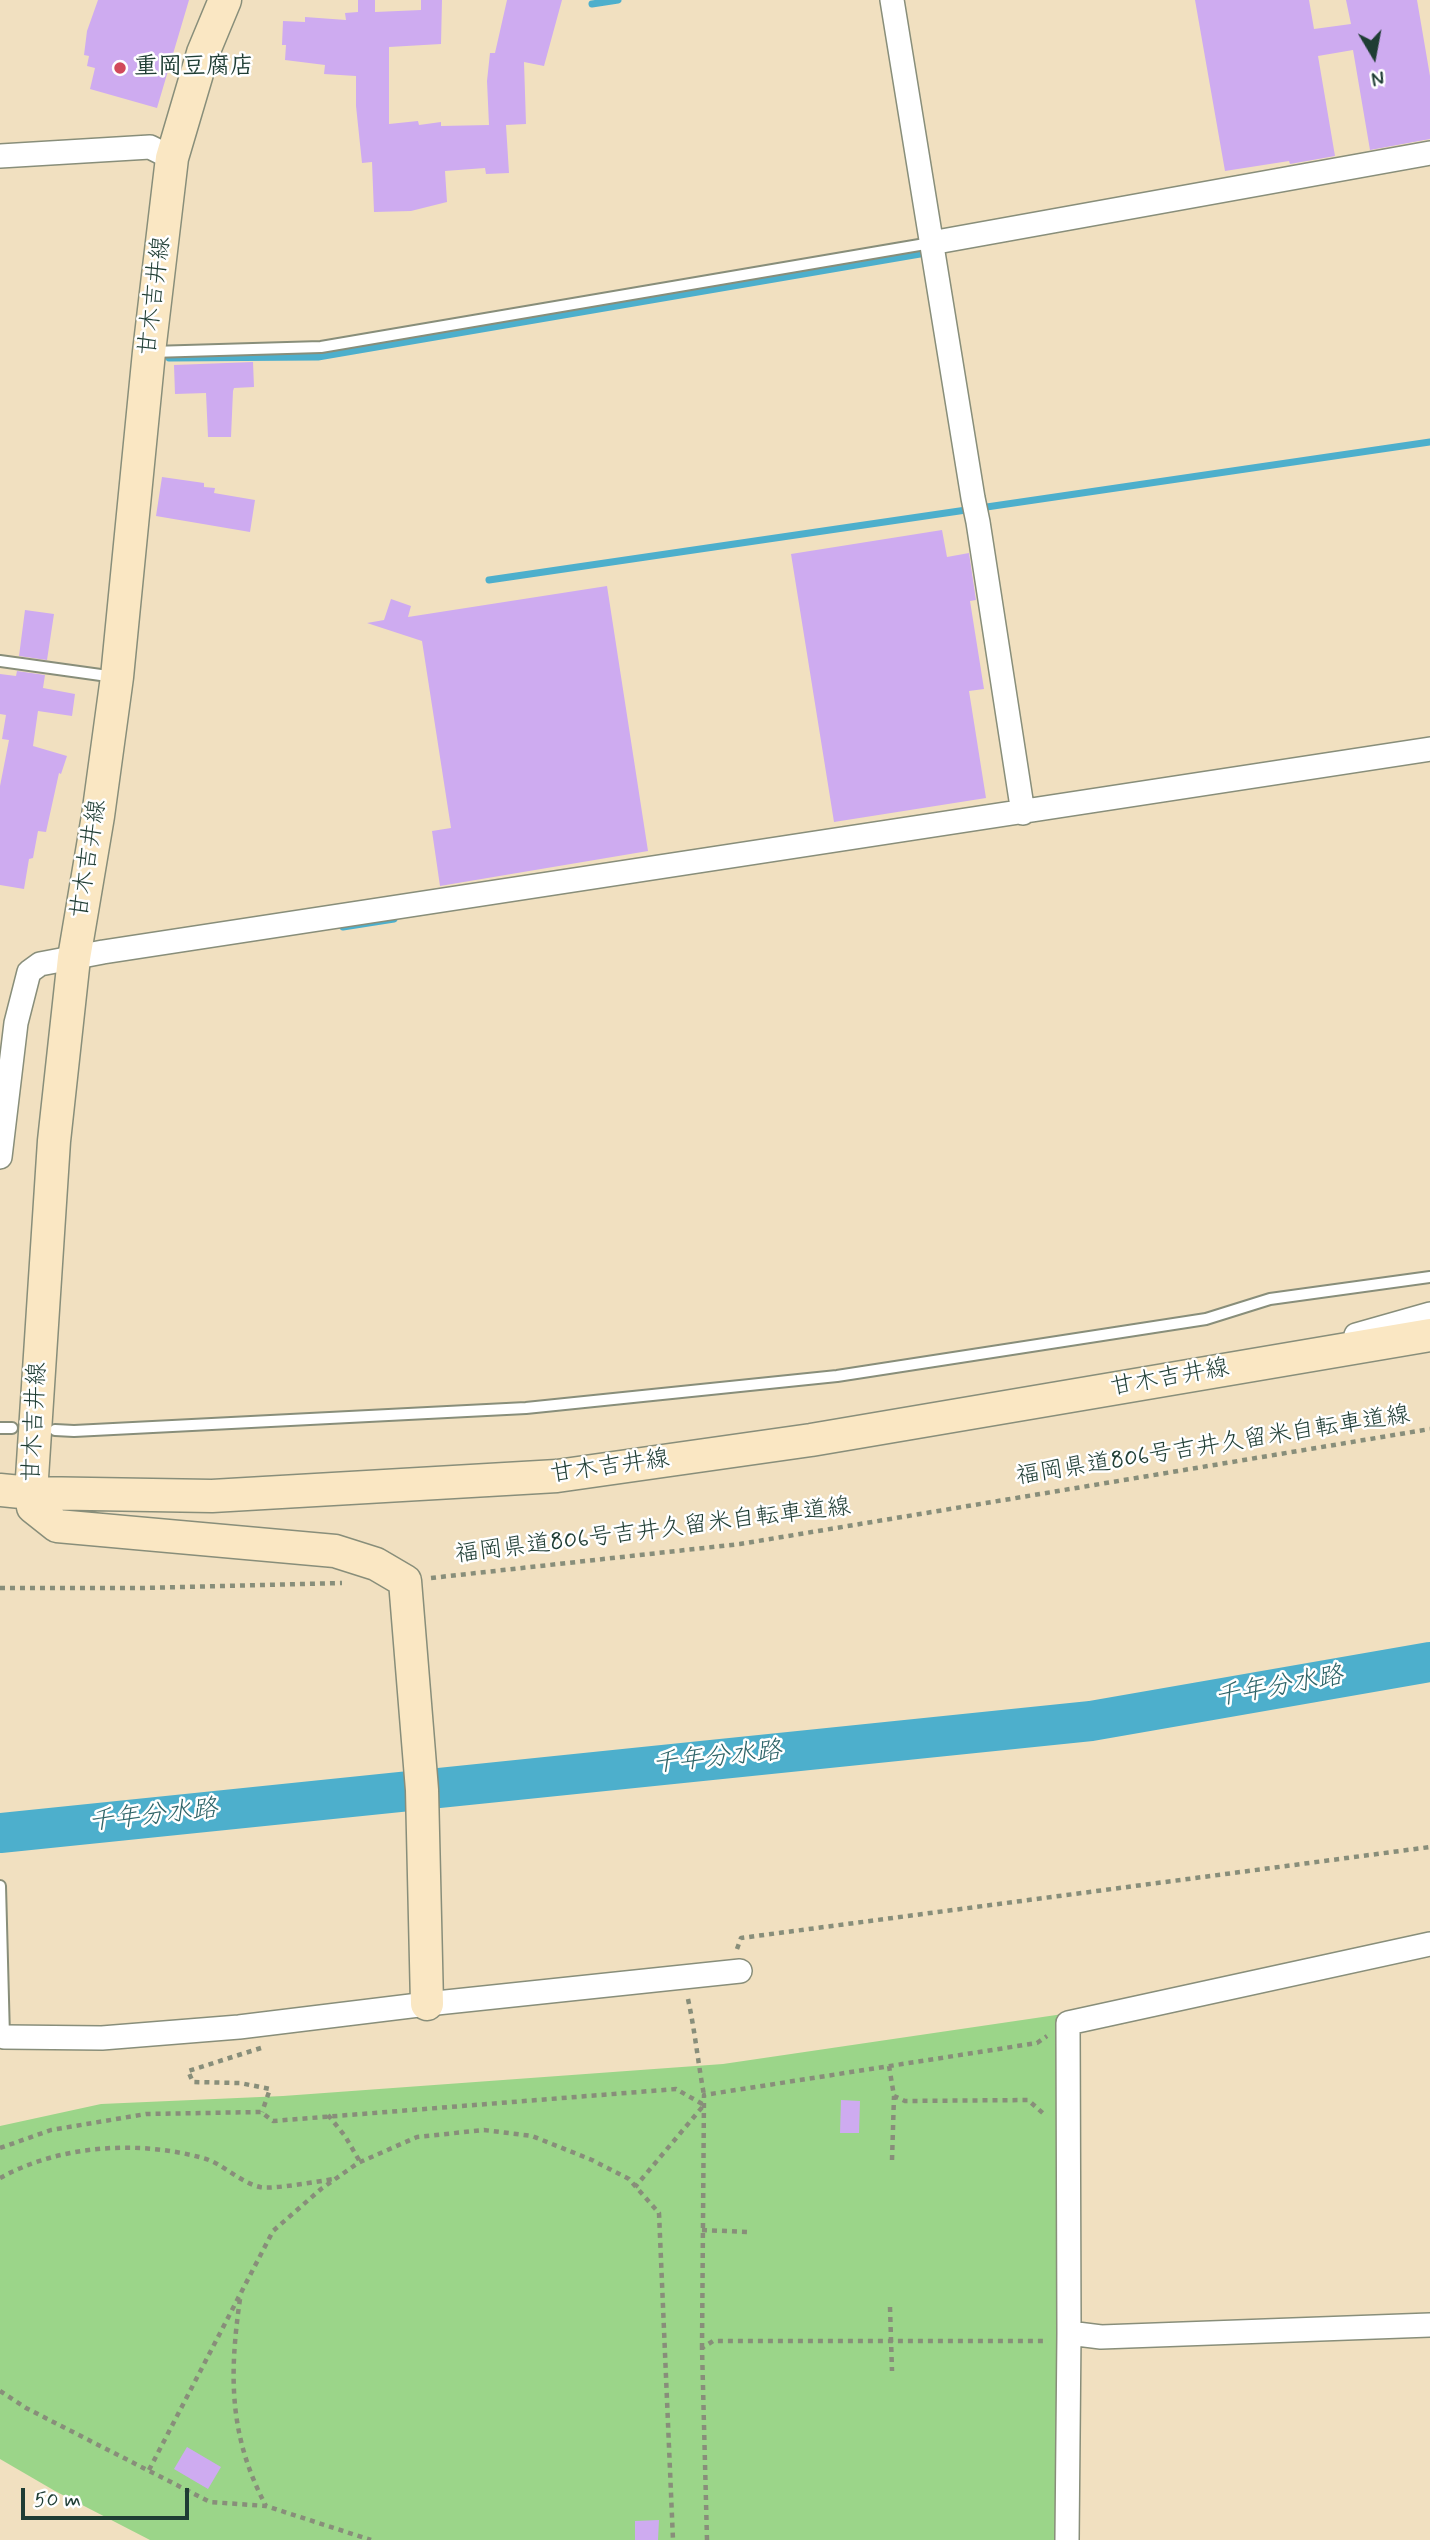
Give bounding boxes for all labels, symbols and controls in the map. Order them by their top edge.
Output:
north arrow [1339,21,1409,91]
place label: 重岡豆腐店 [134,54,254,82]
marker: 重岡豆腐店 [112,60,128,76]
text: N [1369,64,1386,91]
street label: 甘木吉井線 [134,235,178,357]
street label: 甘木吉井線 [66,797,114,921]
street label: 甘木吉井線 [1108,1354,1232,1404]
street label: 甘木吉井線 [18,1361,54,1483]
street label: 福岡県道806号吉井久留米自転車道線 [1014,1402,1412,1492]
street label: 甘木吉井線 [549,1445,671,1491]
street label: 福岡県道806号吉井久留米自転車道線 [453,1493,853,1571]
water label: 千年分水路 [1212,1661,1346,1715]
water label: 千年分水路 [651,1737,783,1781]
water label: 千年分水路 [87,1795,219,1839]
scale bar [24,2474,192,2518]
text: 50 m [34,2486,81,2514]

